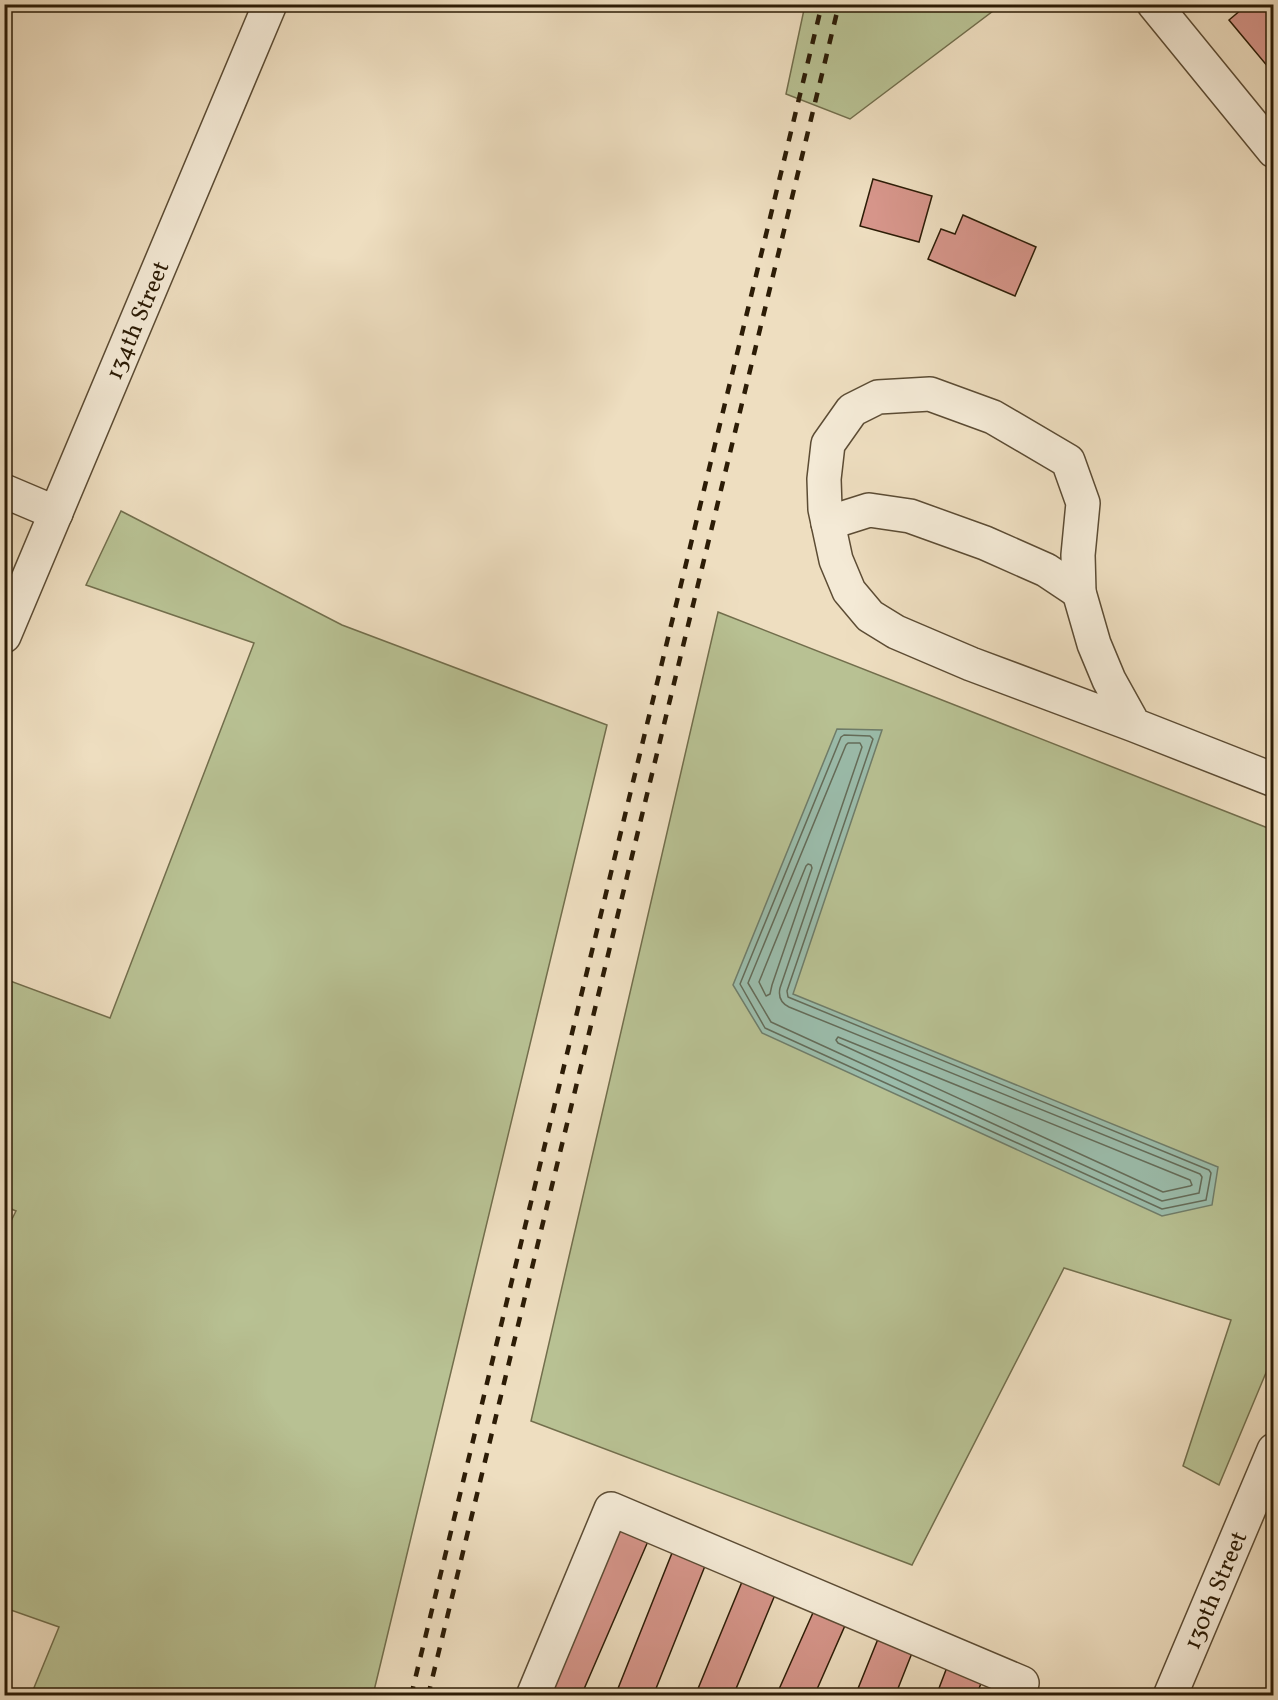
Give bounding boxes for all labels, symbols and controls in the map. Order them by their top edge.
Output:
street label: 134th Street [99,256,179,386]
street label: 130th Street [1177,1526,1257,1655]

